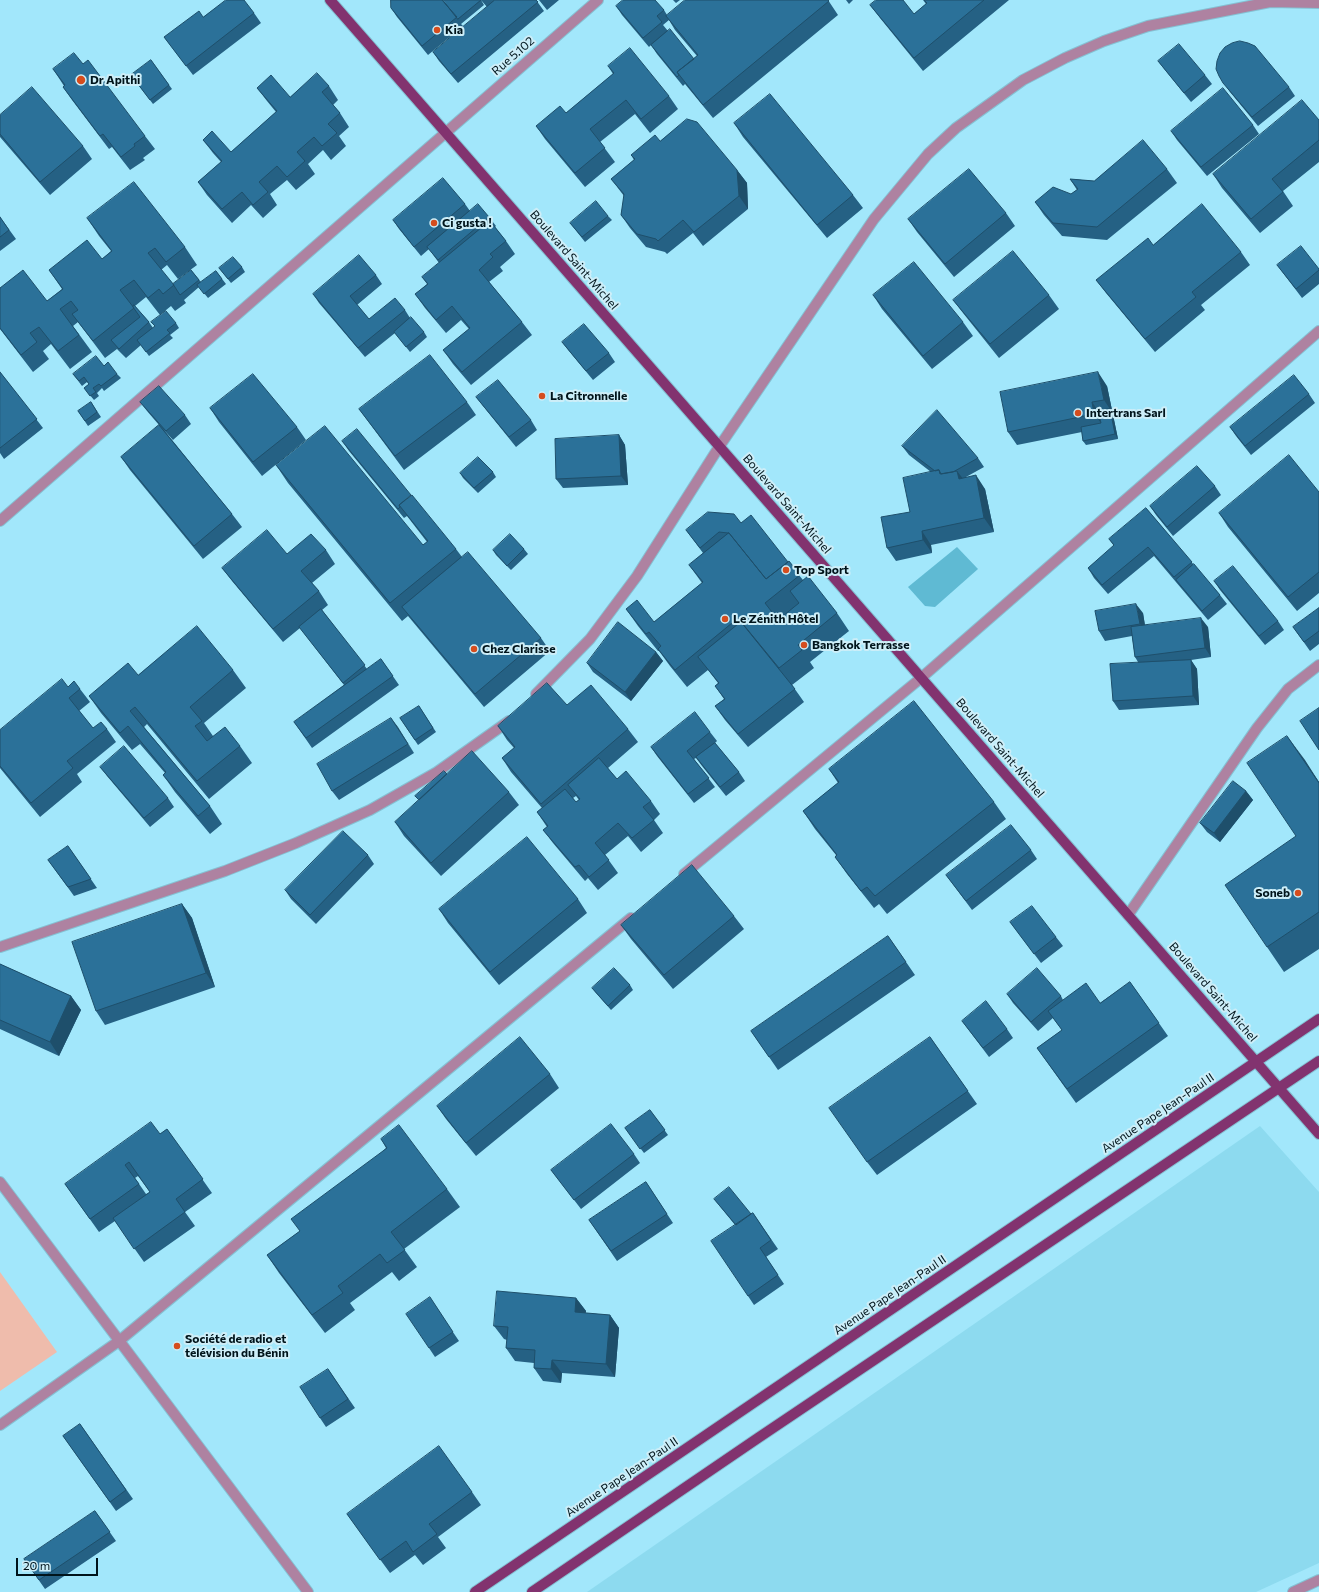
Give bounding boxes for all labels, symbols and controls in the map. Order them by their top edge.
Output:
place label: Kia [445,23,463,37]
marker: Kia [432,25,442,35]
street label: Rue 5.102 [489,34,537,78]
place label: Dr Apithi [90,73,140,87]
marker: Dr Apithi [75,74,87,86]
street label: Boulevard Saint-Michel [527,207,621,313]
place label: Ci gusta ! [442,216,492,230]
marker: Ci gusta ! [429,218,439,228]
place label: La Citronnelle [550,389,627,403]
marker: La Citronnelle [537,391,547,401]
place label: Intertrans Sarl [1086,406,1166,420]
marker: Intertrans Sarl [1073,408,1083,418]
street label: Boulevard Saint-Michel [740,451,834,557]
place label: Top Sport [794,563,849,577]
marker: Top Sport [781,565,791,575]
place label: Le Zénith Hôtel [733,612,818,626]
marker: Le Zénith Hôtel [720,614,730,624]
place label: Bangkok Terrasse [812,638,909,652]
marker: Bangkok Terrasse [799,640,809,650]
place label: Chez Clarisse [482,642,555,656]
marker: Chez Clarisse [469,644,479,654]
street label: Boulevard Saint-Michel [953,695,1047,801]
place label: Soneb [1255,886,1290,900]
marker: Soneb [1293,888,1303,898]
street label: Boulevard Saint-Michel [1166,939,1260,1045]
street label: Avenue Pape Jean-Paul II [1099,1070,1217,1156]
street label: Avenue Pape Jean-Paul II [831,1252,949,1338]
place label: Société de radio et télévision du Bénin [185,1332,289,1360]
marker: Société de radio et télévision du Bénin [172,1341,182,1351]
street label: Avenue Pape Jean-Paul II [563,1434,681,1520]
scale bar [18,1550,100,1576]
text: 20 m [23,1558,50,1572]

